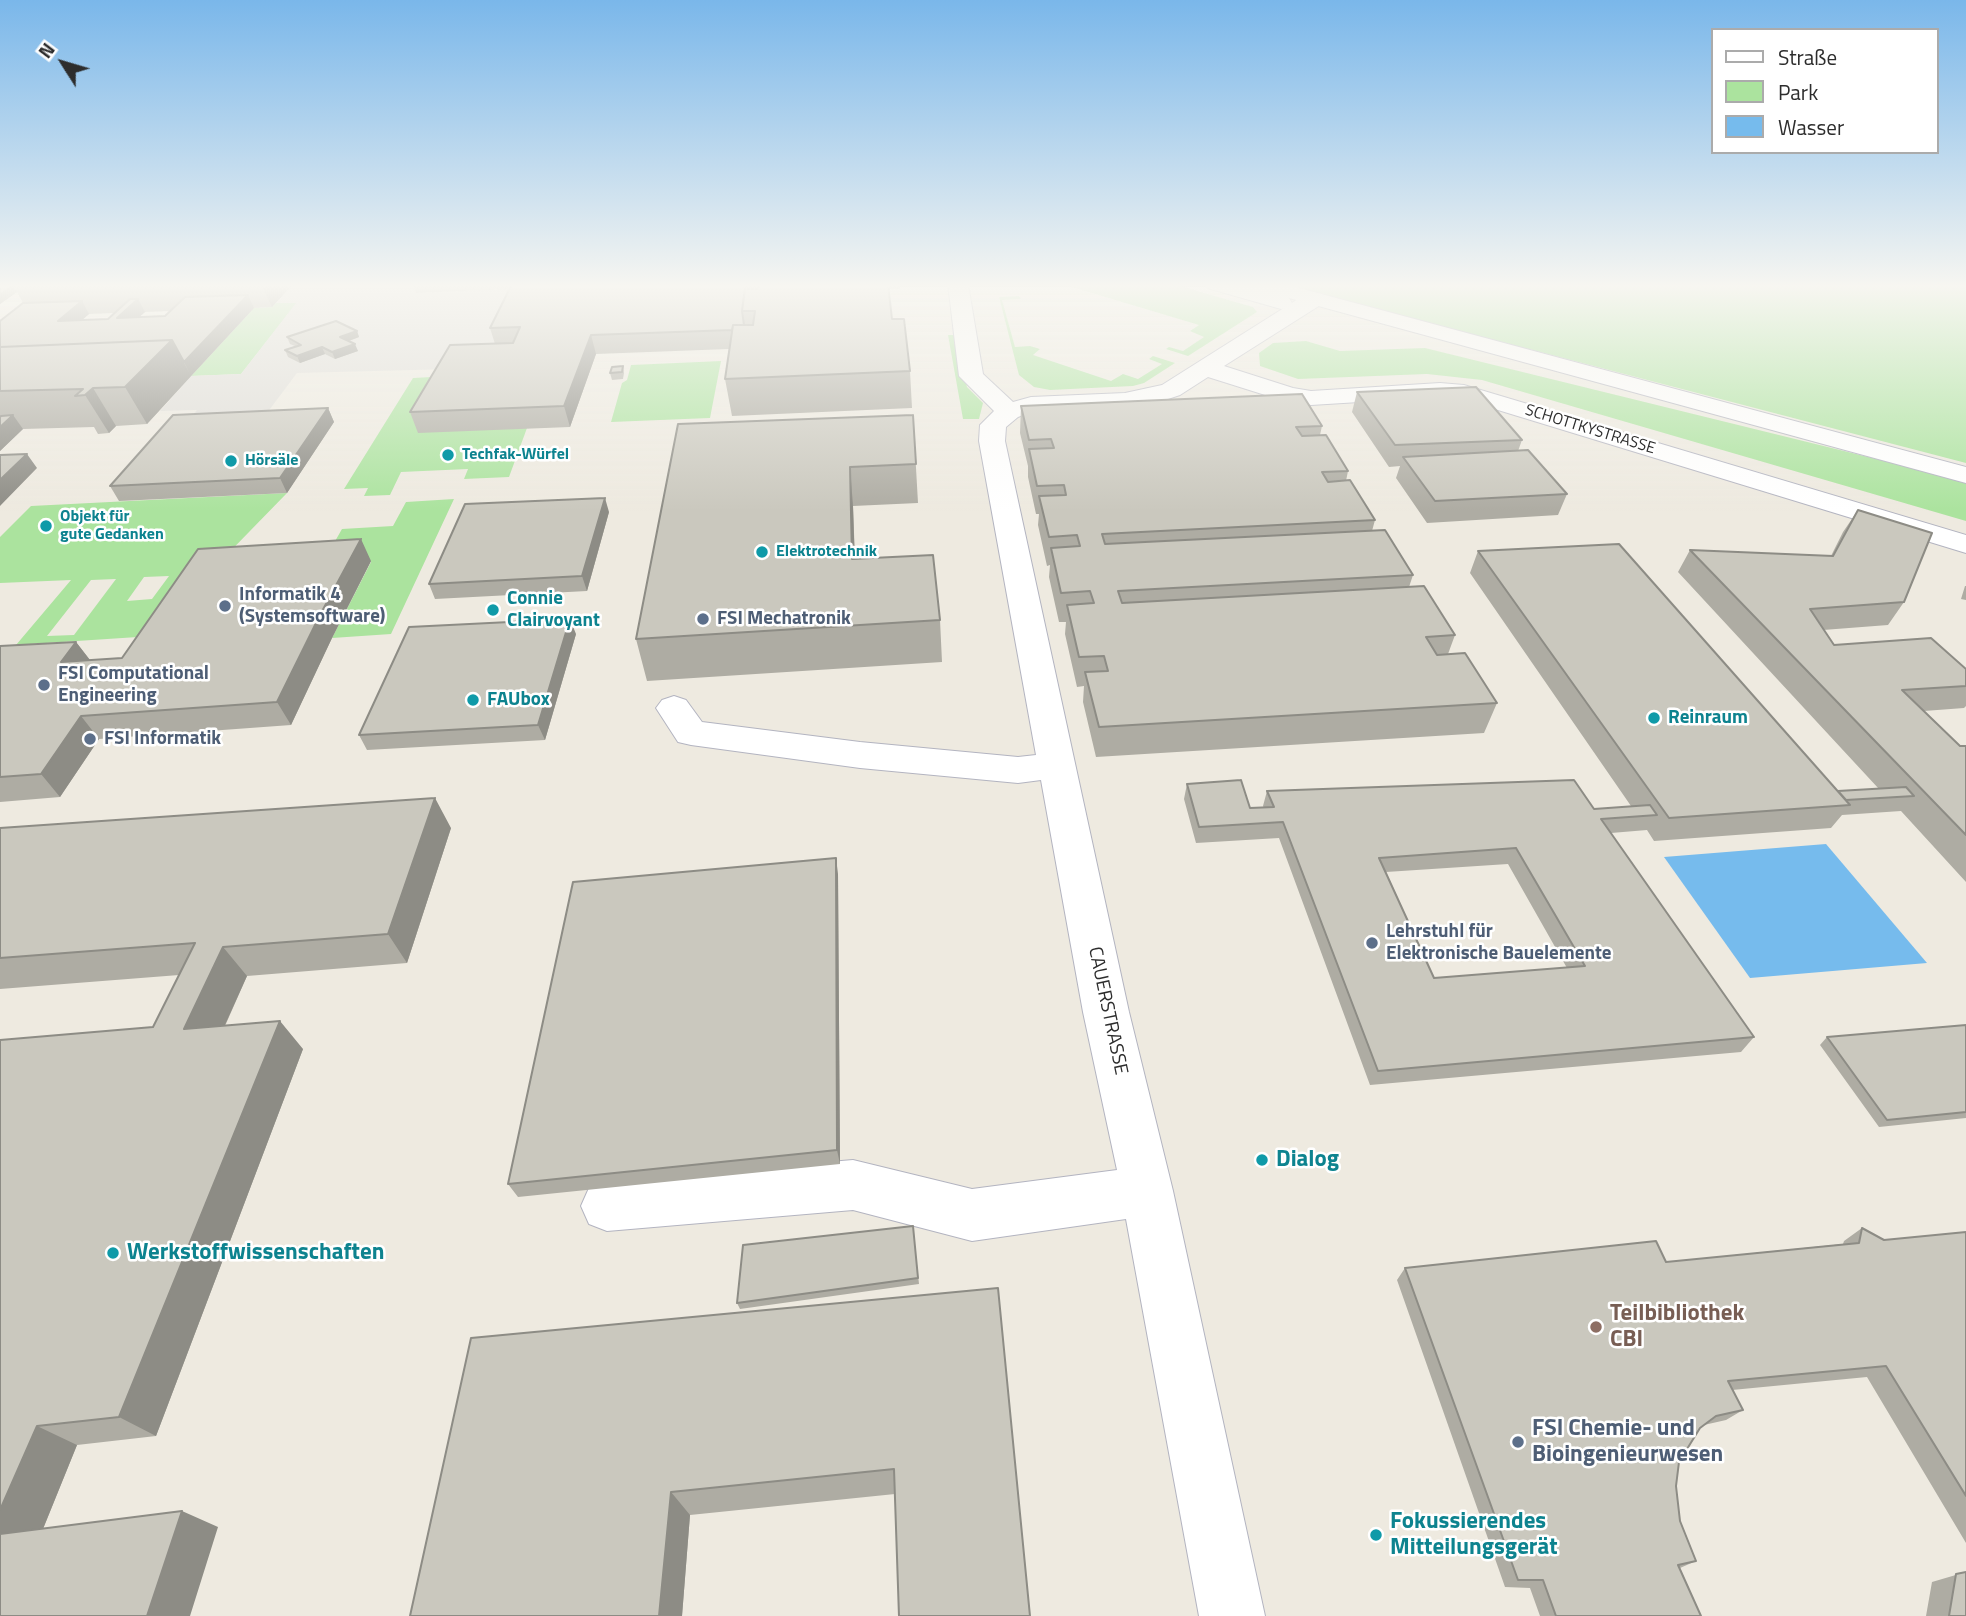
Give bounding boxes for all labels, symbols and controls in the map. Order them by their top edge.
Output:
north arrow [28,28,98,98]
legend [1710,28,1938,154]
text: N [30,36,61,64]
text: Straße [1778,41,1837,73]
text: Park [1778,76,1818,108]
text: Wasser [1778,111,1844,143]
street label: SCHOTTKYSTRASSE [1523,401,1657,459]
place label: Techfak-Würfel [462,445,569,465]
marker: Techfak-Würfel [440,447,456,463]
place label: Hörsäle [245,451,298,471]
marker: Hörsäle [223,453,239,469]
place label: Objekt für gute Gedanken [60,507,164,545]
marker: Objekt für gute Gedanken [38,518,54,534]
place label: Elektrotechnik [776,542,877,562]
marker: Elektrotechnik [754,544,770,560]
place label: Informatik 4 (Systemsoftware) [239,584,385,628]
place label: Connie Clairvoyant [507,588,600,632]
marker: Informatik 4 (Systemsoftware) [217,598,233,614]
marker: Connie Clairvoyant [485,602,501,618]
place label: FSI Mechatronik [717,608,851,630]
marker: FSI Mechatronik [695,611,711,627]
place label: FSI Computational Engineering [58,663,209,707]
marker: FSI Computational Engineering [36,677,52,693]
place label: FAUbox [487,689,550,711]
marker: FAUbox [465,692,481,708]
place label: Reinraum [1668,707,1748,729]
marker: Reinraum [1646,710,1662,726]
place label: FSI Informatik [104,728,221,750]
marker: FSI Informatik [82,731,98,747]
place label: Lehrstuhl für Elektronische Bauelemente [1386,921,1611,965]
marker: Lehrstuhl für Elektronische Bauelemente [1364,935,1380,951]
street label: CAUERSTRASSE [1082,945,1132,1077]
place label: Dialog [1276,1146,1339,1174]
marker: Dialog [1254,1152,1270,1168]
place label: Werkstoffwissenschaften [127,1239,384,1267]
marker: Werkstoffwissenschaften [105,1245,121,1261]
place label: Teilbibliothek CBI [1610,1300,1744,1354]
marker: Teilbibliothek CBI [1588,1319,1604,1335]
place label: FSI Chemie- und Bioingenieurwesen [1532,1415,1723,1469]
marker: FSI Chemie- und Bioingenieurwesen [1510,1434,1526,1450]
place label: Fokussierendes Mitteilungsgerät [1390,1508,1558,1562]
marker: Fokussierendes Mitteilungsgerät [1368,1527,1384,1543]

